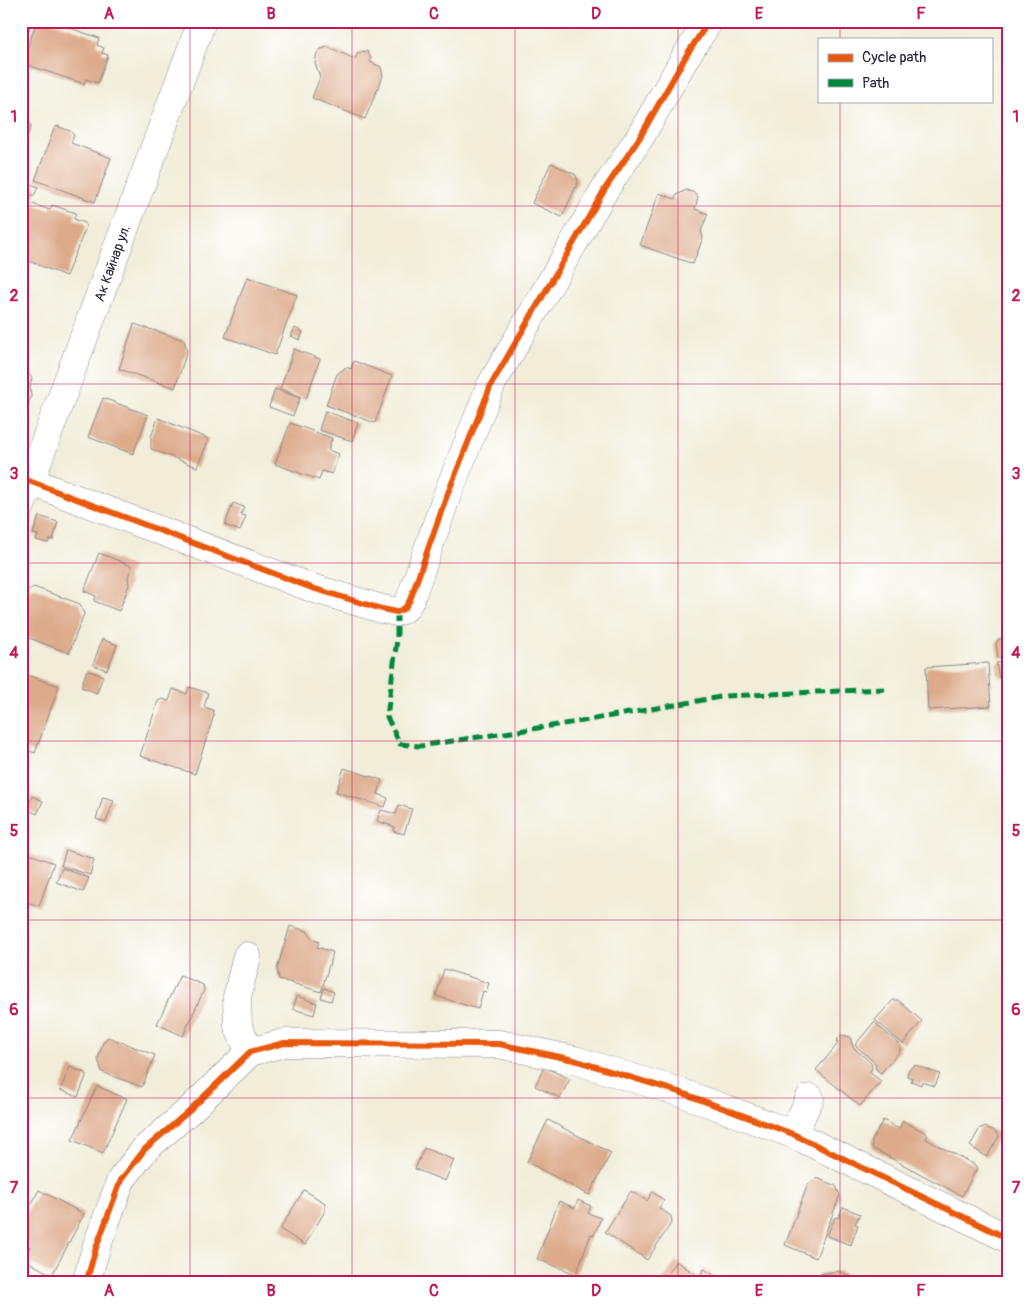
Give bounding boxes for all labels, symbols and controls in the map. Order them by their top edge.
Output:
text: A [104,4,115,24]
text: B [266,4,276,24]
text: C [429,4,439,24]
text: D [591,4,601,24]
text: E [755,4,764,24]
text: F [916,4,926,24]
legend [818,38,992,102]
text: Cycle path [862,48,926,67]
text: Path [862,74,889,93]
text: 1 [11,107,17,127]
text: 1 [1013,107,1019,127]
street label: Ак Кайнар ул. [91,223,134,304]
text: 2 [10,286,19,306]
text: 2 [1012,286,1021,306]
text: 3 [10,464,19,484]
text: 3 [1012,464,1021,484]
text: 4 [9,643,19,663]
text: 4 [1011,643,1021,663]
text: 5 [10,821,19,841]
text: 5 [1012,821,1021,841]
text: 6 [9,1000,19,1020]
text: 6 [1011,1000,1021,1020]
text: 7 [10,1178,19,1198]
text: 7 [1012,1178,1021,1198]
text: A [104,1281,115,1301]
text: B [266,1281,276,1301]
text: C [429,1281,439,1301]
text: D [591,1281,601,1301]
text: E [755,1281,764,1301]
text: F [916,1281,926,1301]

